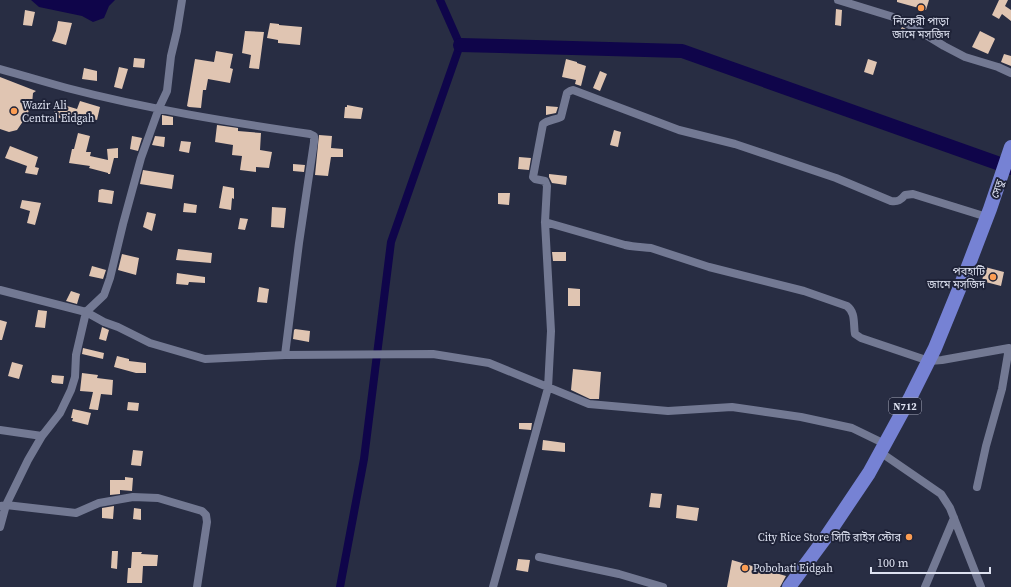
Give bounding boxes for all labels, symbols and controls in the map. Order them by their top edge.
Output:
marker: নিকেরী পাড়া জামে মসজিদ [916,3,926,13]
place label: নিকেরী পাড়া জামে মসজিদ [891,14,951,42]
place label: Wazir Ali Central Eidgah [22,98,95,126]
marker: Wazir Ali Central Eidgah [9,106,19,116]
street label: সেতু [987,178,1008,200]
place label: পবহাটি জামে মসজিদ [926,264,986,292]
marker: পবহাটি জামে মসজিদ [988,272,998,282]
road number: N712 [889,398,921,414]
place label: City Rice Store সিটি রাইস স্টোর [758,530,901,545]
marker: City Rice Store সিটি রাইস স্টোর [904,532,914,542]
scale bar [871,549,990,575]
text: 100 m [877,555,909,571]
place label: Pobohati Eidgah [753,561,833,576]
marker: Pobohati Eidgah [740,563,750,573]

